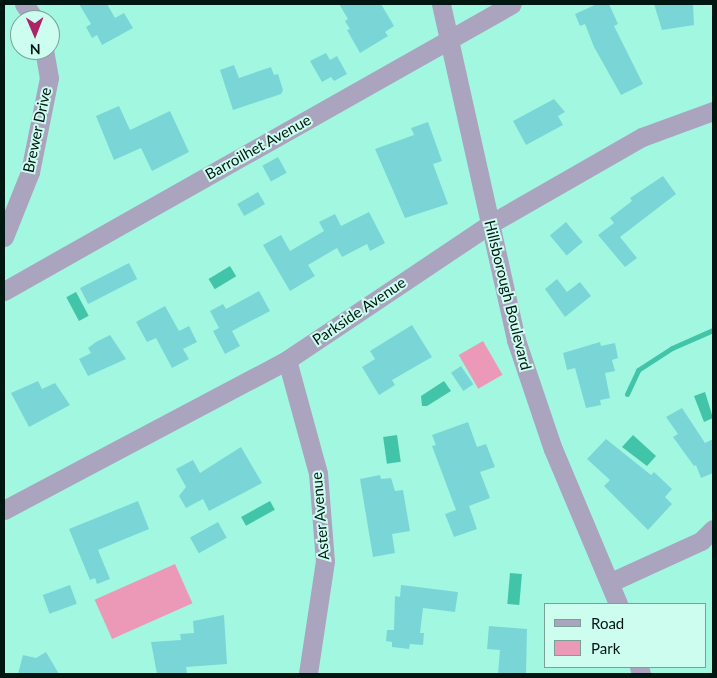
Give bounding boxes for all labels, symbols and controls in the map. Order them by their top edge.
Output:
north arrow [10,10,60,60]
text: N [30,41,41,58]
street label: Brewer Drive [19,85,55,175]
street label: Barroilhet Avenue [202,110,314,184]
street label: Hillsborough Boulevard [481,218,535,372]
street label: Parkside Avenue [309,273,409,349]
street label: Aster Avenue [307,471,333,561]
legend [544,603,707,668]
text: Road [591,614,624,632]
text: Park [591,639,620,657]

